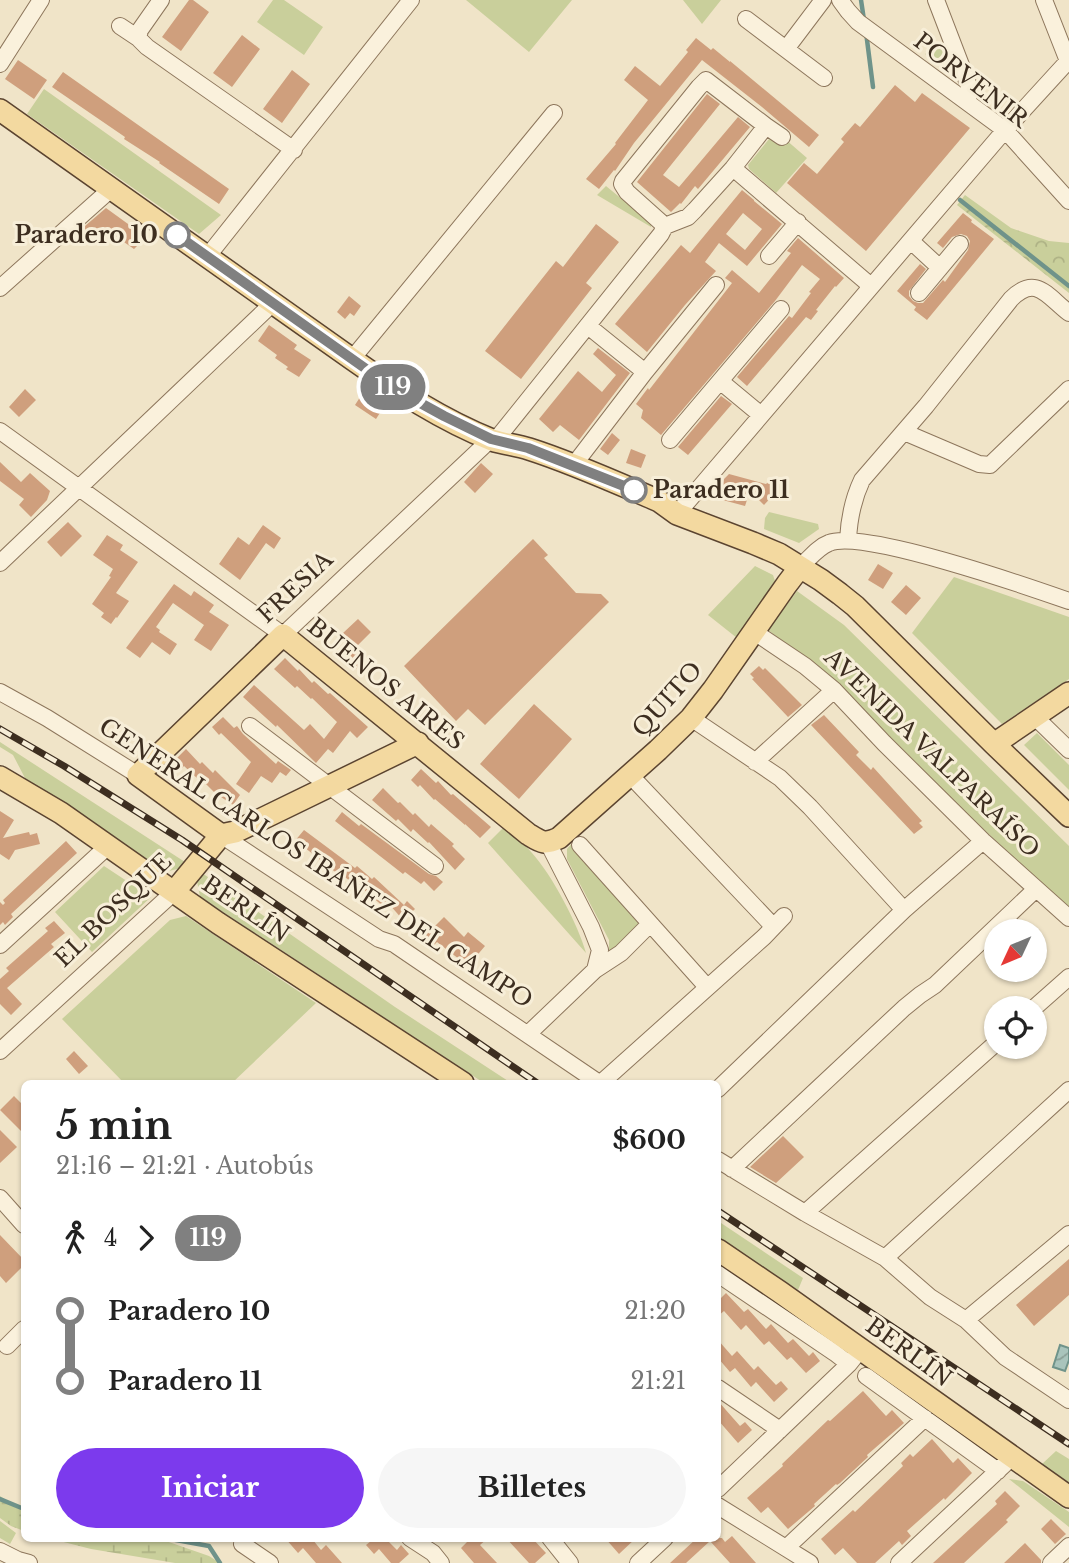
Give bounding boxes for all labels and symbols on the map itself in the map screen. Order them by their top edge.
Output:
street label: PORVENIR [908,27,1034,134]
place label: Paradero 10 [14,221,158,249]
marker: Paradero 10 [164,222,190,248]
line badge: 119 [353,364,433,410]
place label: Paradero 11 [653,476,789,504]
marker: Paradero 11 [621,477,647,503]
street label: FRESIA [252,544,339,629]
street label: BUENOS AIRES [302,612,470,756]
street label: AVENIDA VALPARAÍSO [818,641,1046,863]
street label: QUITO [626,656,708,742]
street label: GENERAL CARLOS IBÁÑEZ DEL CAMPO [94,711,539,1014]
street label: EL BOSQUE [49,847,177,973]
street label: BERLÍN [197,869,296,948]
north arrow [984,919,1046,982]
street label: BERLÍN [861,1311,958,1393]

